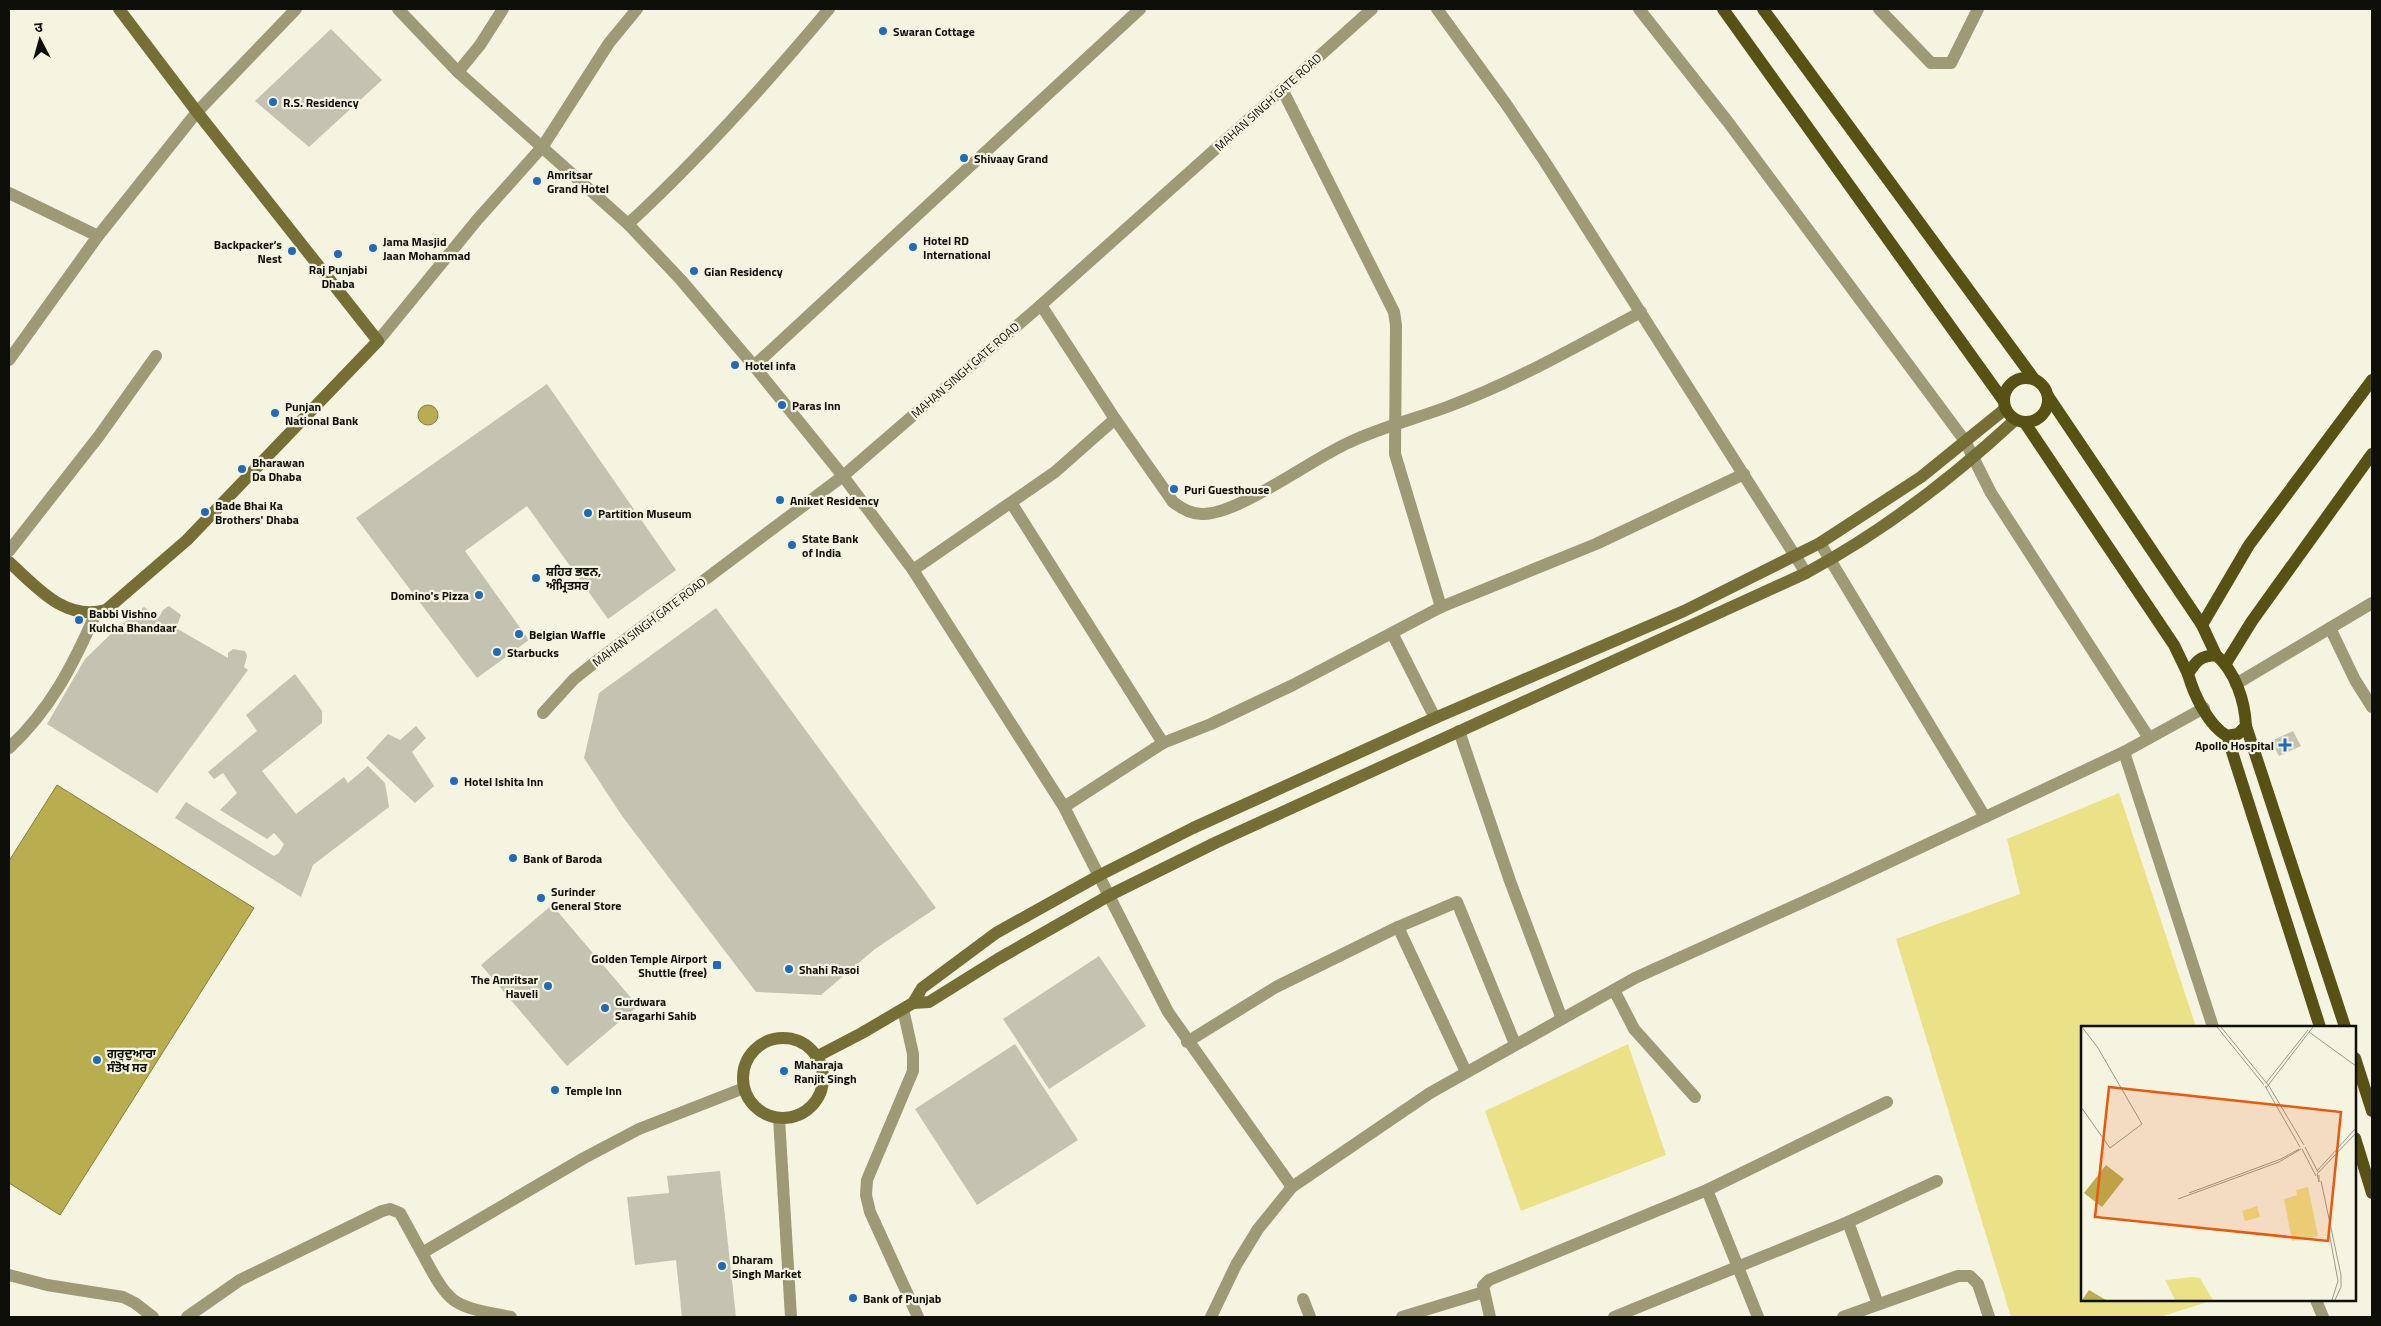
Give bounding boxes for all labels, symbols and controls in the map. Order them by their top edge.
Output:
north arrow [15,15,65,65]
text: उ [33,16,45,37]
place label: Swaran Cottage [893,22,975,41]
marker: Swaran Cottage [877,25,889,37]
street label: MAHAN SINGH GATE ROAD [1210,48,1326,155]
place label: R.S. Residency [283,93,359,112]
marker: R.S. Residency [267,96,279,108]
place label: Shivaay Grand [974,149,1048,168]
marker: Shivaay Grand [958,152,970,164]
place label: Amritsar Grand Hotel [547,165,609,198]
marker: Amritsar Grand Hotel [531,175,543,187]
place label: Hotel RD International [923,231,991,264]
place label: Jama Masjid Jaan Mohammad [383,232,470,265]
place label: Backpacker’s Nest [214,235,283,268]
marker: Hotel RD International [907,241,919,253]
marker: Jama Masjid Jaan Mohammad [367,242,379,254]
marker: Backpacker’s Nest [286,245,298,257]
marker: Raj Punjabi Dhaba [332,248,344,260]
place label: Raj Punjabi Dhaba [309,260,367,293]
place label: Gian Residency [704,262,783,281]
marker: Gian Residency [688,265,700,277]
street label: MAHAN SINGH GATE ROAD [906,317,1024,423]
place label: Hotel infa [745,356,796,375]
marker: Hotel infa [729,359,741,371]
place label: Paras Inn [792,396,841,415]
place label: Punjan National Bank [285,397,359,430]
marker: Paras Inn [776,399,788,411]
marker: Punjan National Bank [269,407,281,419]
place label: Bharawan Da Dhaba [252,453,305,486]
marker: Bharawan Da Dhaba [236,463,248,475]
place label: Puri Guesthouse [1184,480,1269,499]
marker: Puri Guesthouse [1168,483,1180,495]
place label: Aniket Residency [790,491,879,510]
marker: Aniket Residency [774,494,786,506]
place label: Bade Bhai Ka Brothers' Dhaba [215,496,299,529]
place label: Partition Museum [598,504,692,523]
marker: Bade Bhai Ka Brothers' Dhaba [199,506,211,518]
marker: Partition Museum [582,507,594,519]
place label: State Bank of India [802,529,859,562]
marker: State Bank of India [786,539,798,551]
place label: ਸ਼ਹਿਰ ਭਵਨ, ਅੰਮ੍ਰਿਤਸਰ [545,562,601,595]
marker: ਸ਼ਹਿਰ ਭਵਨ, ਅੰਮ੍ਰਿਤਸਰ [530,572,542,584]
street label: MAHAN SINGH GATE ROAD [588,573,710,671]
place label: Domino's Pizza [391,586,469,605]
marker: Domino's Pizza [473,589,485,601]
place label: Babbi Vishno Kulcha Bhandaar [89,604,177,637]
marker: Babbi Vishno Kulcha Bhandaar [73,614,85,626]
place label: Belgian Waffle [529,625,606,644]
marker: Belgian Waffle [513,628,525,640]
place label: Starbucks [507,643,559,662]
marker: Starbucks [491,646,503,658]
place label: Apollo Hospital [2195,736,2274,755]
marker: Apollo Hospital [2278,738,2292,752]
place label: Hotel Ishita Inn [464,772,543,791]
marker: Hotel Ishita Inn [448,775,460,787]
place label: Bank of Baroda [523,849,602,868]
marker: Bank of Baroda [507,852,519,864]
place label: Surinder General Store [551,882,622,915]
marker: Surinder General Store [535,892,547,904]
place label: Golden Temple Airport Shuttle (free) [591,949,708,982]
marker: Golden Temple Airport Shuttle (free) [711,959,723,971]
place label: Shahi Rasoi [799,960,859,979]
marker: Shahi Rasoi [783,963,795,975]
place label: The Amritsar Haveli [471,970,539,1003]
marker: The Amritsar Haveli [542,980,554,992]
place label: Gurdwara Saragarhi Sahib [615,992,697,1025]
marker: Gurdwara Saragarhi Sahib [599,1002,611,1014]
inset map [2081,1026,2356,1301]
place label: ਗੁਰੂਦੁਆਰਾ ਸੰਤੋਖ ਸਰ [106,1044,157,1077]
marker: ਗੁਰੂਦੁਆਰਾ ਸੰਤੋਖ ਸਰ [91,1054,103,1066]
place label: Maharaja Ranjit Singh [794,1055,857,1088]
marker: Maharaja Ranjit Singh [778,1065,790,1077]
place label: Temple Inn [565,1081,622,1100]
marker: Temple Inn [549,1084,561,1096]
place label: Dharam Singh Market [732,1250,802,1283]
marker: Dharam Singh Market [716,1260,728,1272]
place label: Bank of Punjab [863,1289,942,1308]
marker: Bank of Punjab [847,1292,859,1304]

